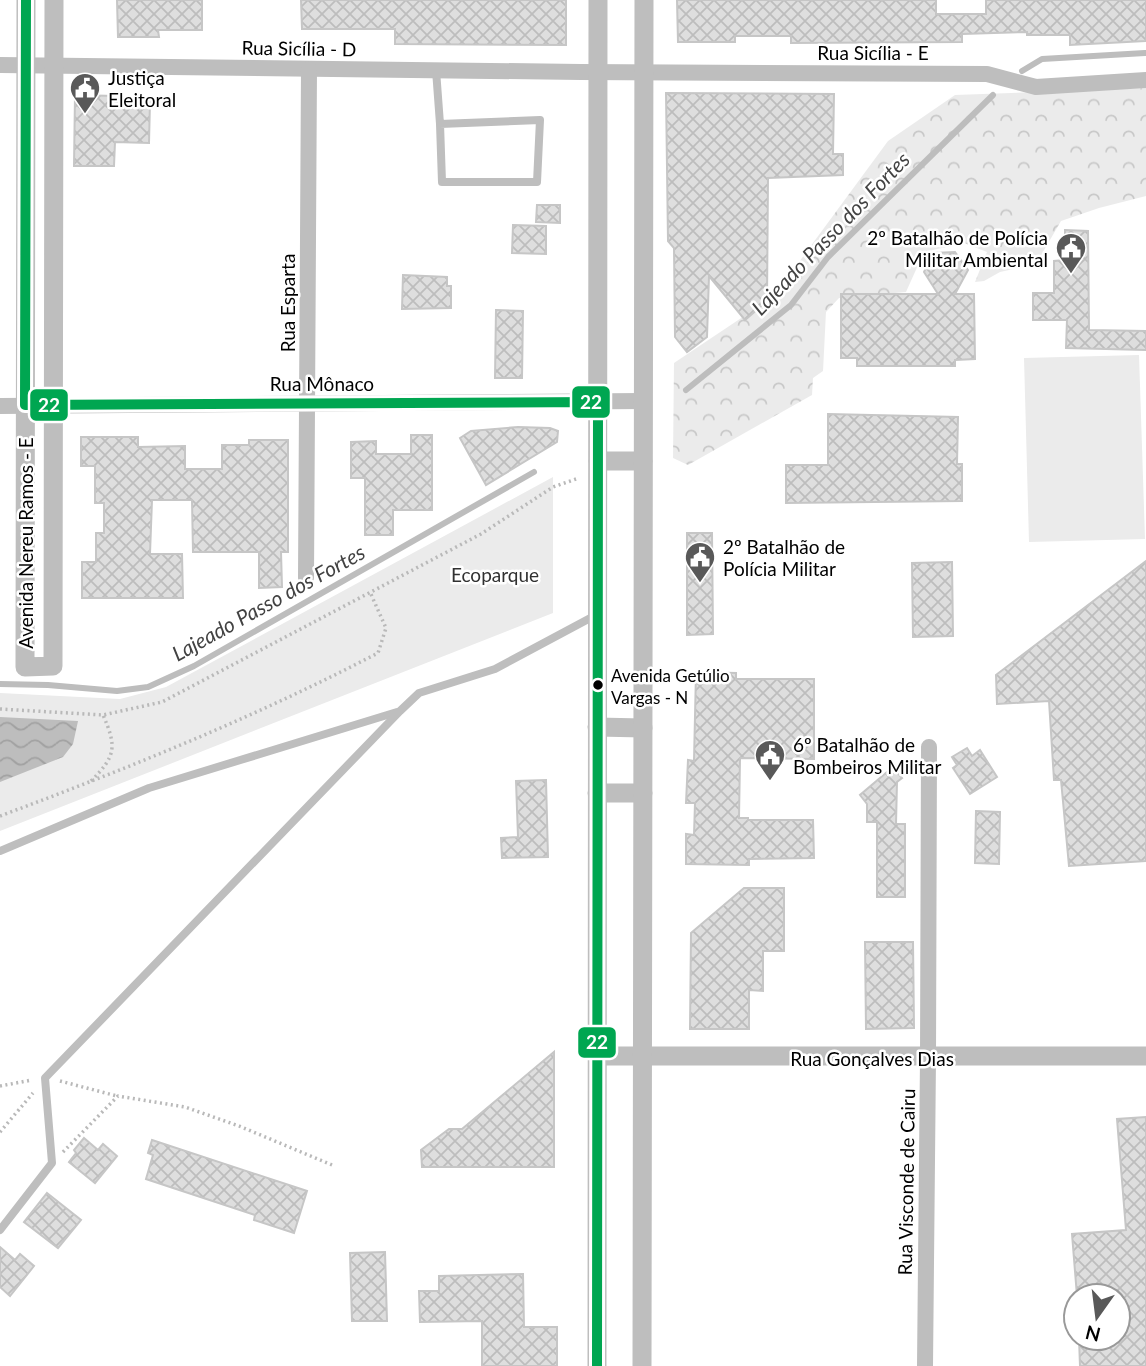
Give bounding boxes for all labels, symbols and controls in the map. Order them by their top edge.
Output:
street label: Rua Sicília - D [241,35,357,61]
street label: Rua Sicília - E [817,41,929,64]
place label: Justiça Eleitoral [108,66,176,111]
public building icon: Justiça Eleitoral [68,71,102,115]
water label: Lajeado Passo dos Fortes [746,146,914,320]
place label: 2º Batalhão de Polícia Militar Ambiental [867,226,1048,271]
public building icon: 2º Batalhão de Polícia Militar Ambiental [1054,231,1088,275]
street label: Rua Esparta [276,254,299,352]
street label: Rua Mônaco [270,372,374,395]
line badge: 22 [571,385,611,419]
line badge: 22 [29,388,69,422]
text: 22 [580,390,602,413]
text: 22 [38,393,60,416]
street label: Avenida Nereu Ramos - E [14,437,37,649]
place label: 2º Batalhão de Polícia Militar [723,535,845,580]
water label: Lajeado Passo dos Fortes [167,539,369,665]
public building icon: 2º Batalhão de Polícia Militar [683,540,717,584]
park label: Ecoparque [451,563,539,586]
place label: Avenida Getúlio Vargas - N [611,665,730,708]
marker: Avenida Getúlio Vargas - N [591,678,605,692]
place label: 6º Batalhão de Bombeiros Militar [793,733,942,778]
public building icon: 6º Batalhão de Bombeiros Militar [753,738,787,782]
line badge: 22 [577,1026,617,1059]
text: 22 [586,1030,608,1053]
street label: Rua Gonçalves Dias [790,1047,954,1070]
street label: Rua Visconde de Cairu [893,1088,919,1276]
north arrow [1062,1282,1132,1352]
text: N [1083,1321,1103,1347]

